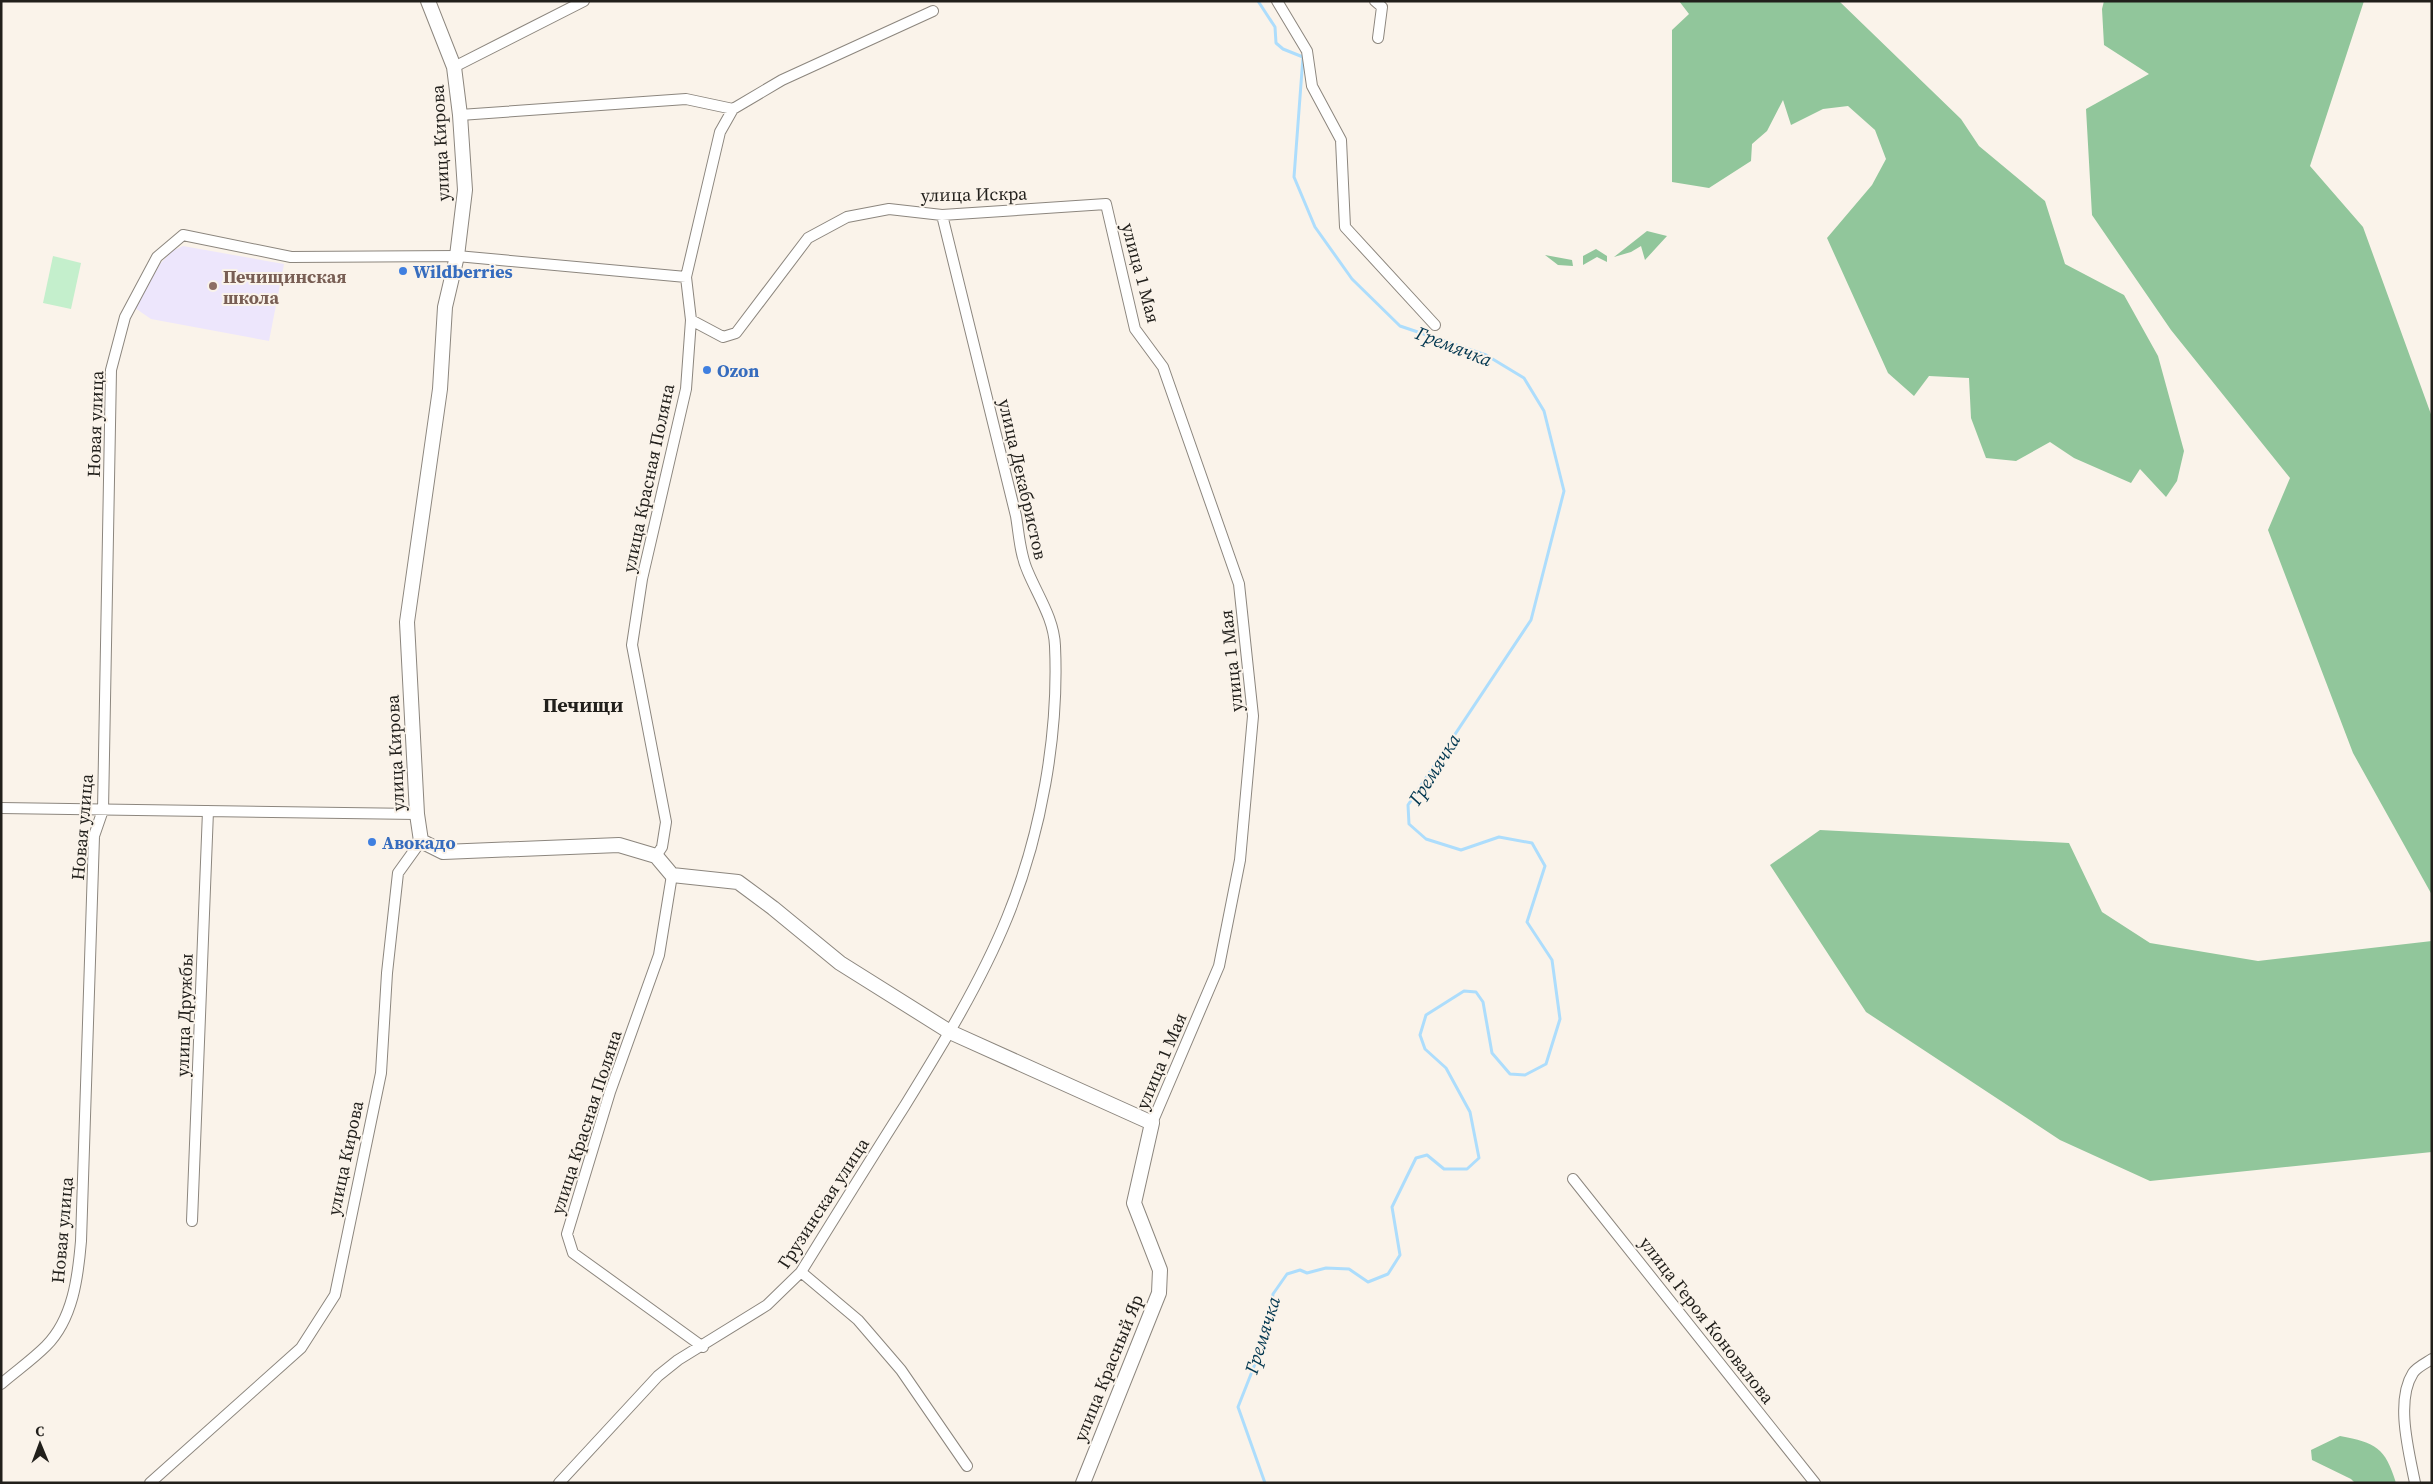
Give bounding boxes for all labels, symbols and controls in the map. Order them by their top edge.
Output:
street label: улица Кирова [424,83,456,202]
street label: улица Искра [920,181,1028,207]
street label: улица 1 Мая [1116,220,1166,326]
place label: Wildberries [413,259,513,284]
place label: Печищинская школа [223,264,347,310]
marker: Wildberries [397,265,409,277]
marker: Печищинская школа [207,280,219,292]
water label: Гремячка [1411,319,1496,372]
place label: Ozon [717,358,759,383]
marker: Ozon [701,364,713,376]
street label: Новая улица [81,369,109,478]
street label: улица Красная Поляна [616,380,680,575]
street label: улица Декабристов [992,396,1054,562]
street label: улица 1 Мая [1213,609,1249,713]
district label: Печищи [543,691,623,719]
street label: улица Кирова [379,693,411,812]
water label: Гремячка [1401,728,1466,811]
street label: Новая улица [65,772,99,881]
place label: Авокадо [382,830,456,855]
marker: Авокадо [366,836,378,848]
street label: улица Дружбы [169,953,199,1077]
street label: улица 1 Мая [1129,1009,1193,1113]
street label: улица Красная Поляна [544,1026,628,1217]
street label: улица Кирова [321,1097,370,1218]
street label: Грузинская улица [771,1132,875,1273]
street label: Новая улица [45,1175,79,1284]
street label: улица Героя Коновалова [1634,1231,1781,1410]
street label: улица Красный Яр [1067,1291,1149,1445]
water label: Гремячка [1238,1293,1286,1378]
north arrow [15,1419,65,1469]
text: С [35,1421,45,1441]

